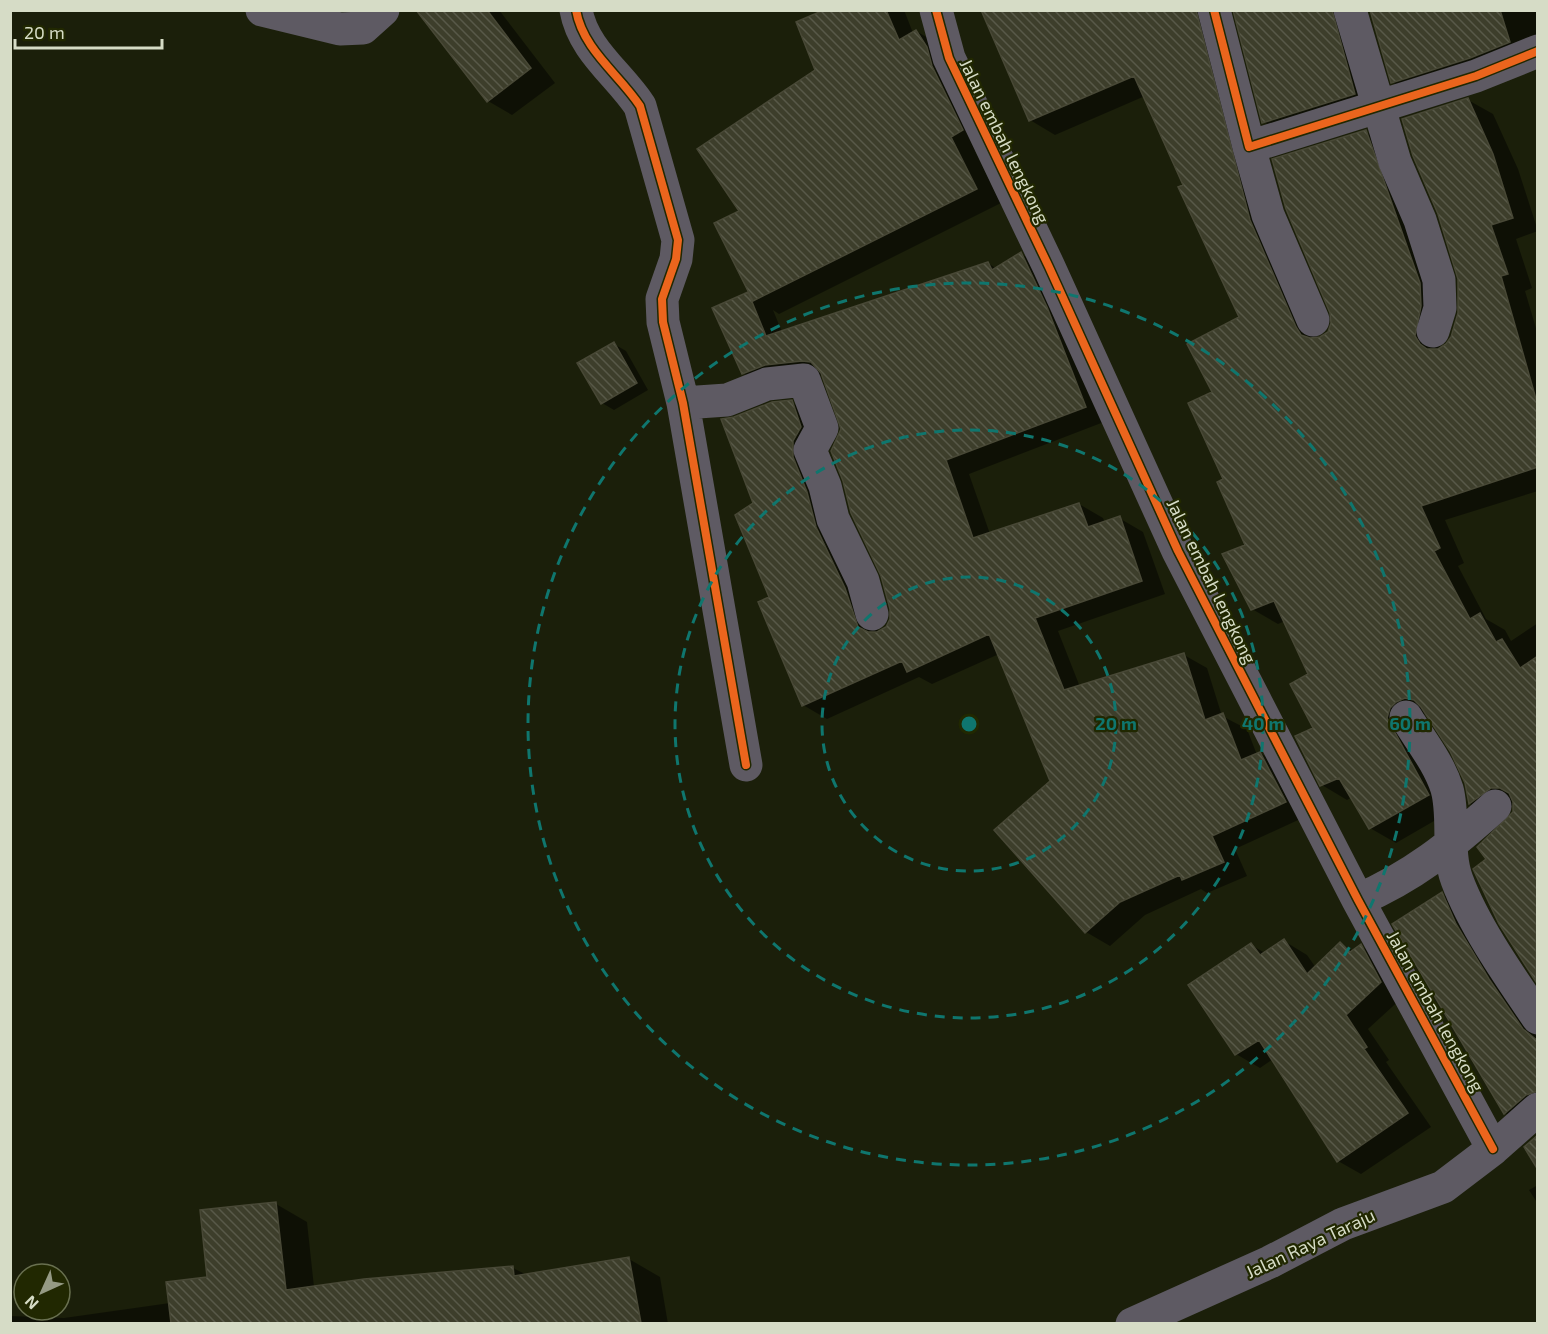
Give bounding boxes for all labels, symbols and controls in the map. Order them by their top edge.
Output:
scale bar [15,12,162,50]
text: 20 m [24,21,65,43]
street label: Jalan embah lengkong [955,55,1055,227]
street label: Jalan embah lengkong [1162,495,1262,667]
text: 20 m [1095,712,1137,734]
text: 40 m [1242,712,1284,734]
text: 60 m [1389,712,1431,734]
centre of rings [959,714,979,734]
street label: Jalan embah lengkong [1383,927,1489,1095]
street label: Jalan Raya Taraju [1242,1203,1378,1283]
north arrow [12,1262,72,1322]
text: N [20,1292,42,1314]

